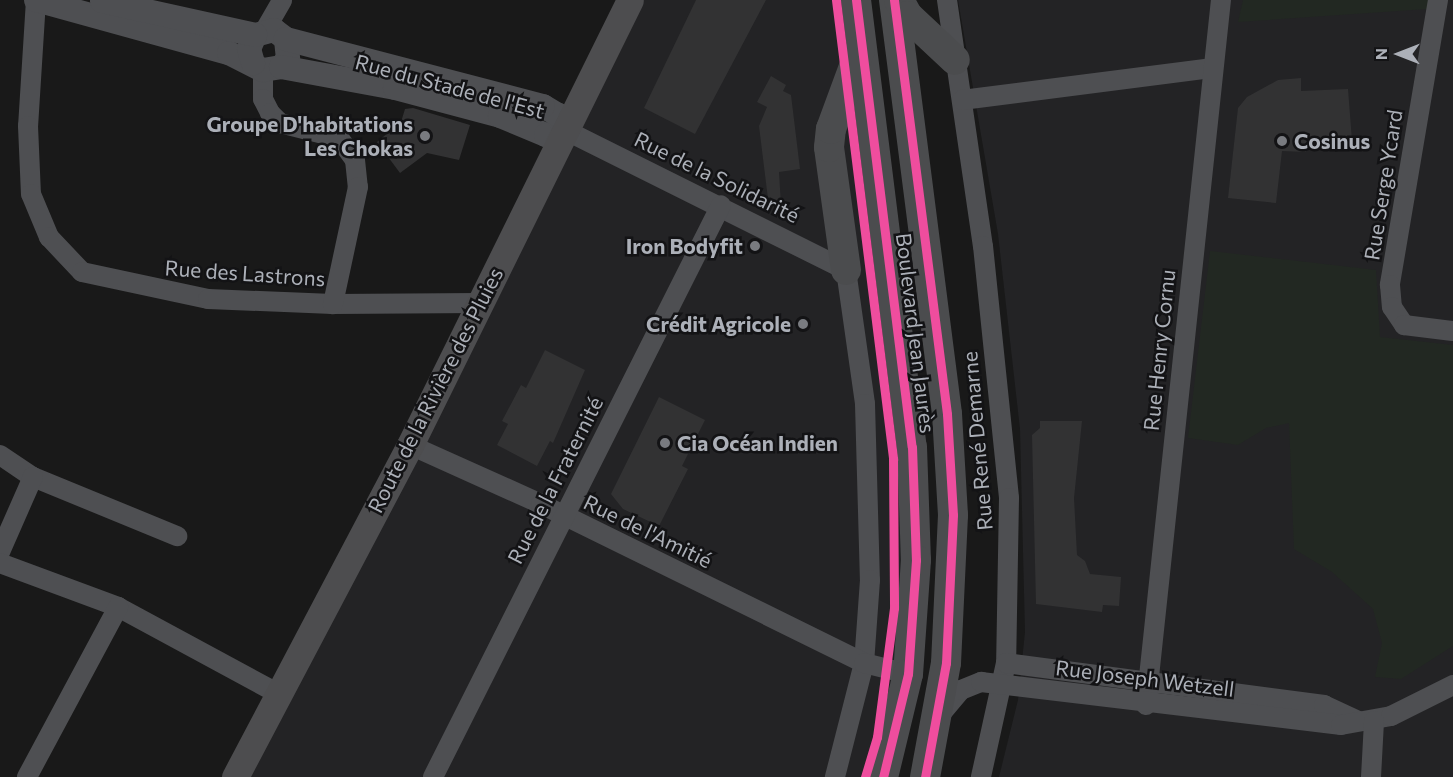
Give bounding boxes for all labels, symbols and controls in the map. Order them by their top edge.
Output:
north arrow [1369,24,1429,84]
text: N [1371,48,1390,60]
street label: Rue du Stade de l'Est [353,49,547,123]
street label: Rue Serge Ycard [1359,108,1407,262]
place label: Groupe D'habitations Les Chokas [207,111,413,161]
street label: Rue de la Solidarité [630,126,804,228]
place label: Cosinus [1294,128,1370,154]
marker: Groupe D'habitations Les Chokas [418,129,432,143]
marker: Cosinus [1275,134,1289,148]
street label: Boulevard Jean Jaurès [891,232,941,434]
place label: Iron Bodyfit [626,233,743,259]
marker: Iron Bodyfit [748,239,762,253]
street label: Rue des Lastrons [164,255,326,291]
street label: Route de la Rivière des Pluies [362,263,508,517]
street label: Rue Henry Cornu [1138,268,1180,432]
place label: Crédit Agricole [646,311,791,337]
marker: Crédit Agricole [796,317,810,331]
street label: Rue René Demarne [957,350,997,532]
street label: Rue de la Fraternité [502,392,608,568]
place label: Cia Océan Indien [677,430,838,456]
marker: Cia Océan Indien [658,436,672,450]
street label: Rue de l'Amitié [580,489,716,573]
street label: Rue Joseph Wetzell [1054,655,1236,701]

